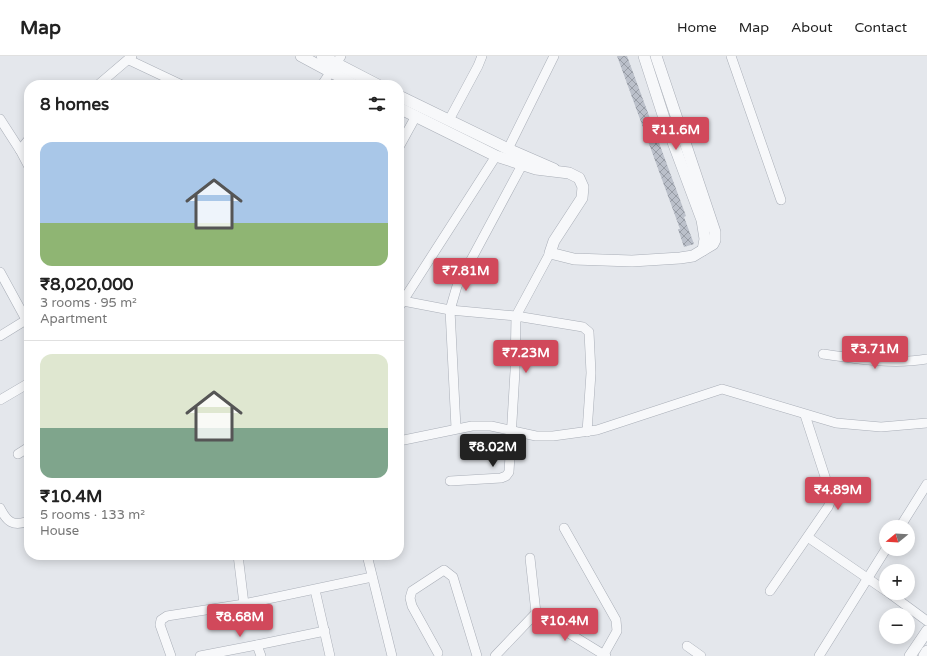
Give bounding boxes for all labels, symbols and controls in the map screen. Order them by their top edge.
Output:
text: Map [20,17,61,39]
text: Home [677,19,717,36]
text: Map [739,19,769,36]
text: About [791,19,833,36]
text: Contact [855,19,907,36]
icon: filters [366,93,388,115]
text: 8 homes [40,94,109,115]
pin: ₹11.6M [643,117,709,151]
text: ₹11.6M [652,122,700,138]
icon: home [178,168,250,240]
pin: ₹7.81M [433,258,499,292]
text: ₹7.81M [442,263,490,279]
text: ₹8,020,000 [40,274,134,295]
text: 3 rooms · 95 m² [40,295,137,311]
text: Apartment [40,311,107,327]
pin: ₹3.71M [842,336,908,370]
pin: ₹7.23M [493,340,559,374]
text: ₹3.71M [851,341,899,357]
text: ₹7.23M [502,345,550,361]
icon: home [178,380,250,452]
pin: ₹8.02M [460,434,526,468]
text: ₹8.02M [469,439,517,455]
pin: ₹4.89M [805,477,871,511]
text: ₹4.89M [814,482,862,498]
text: ₹10.4M [40,486,102,507]
text: 5 rooms · 133 m² [40,507,145,523]
north arrow [879,520,915,556]
map controls [879,520,915,644]
text: House [40,523,79,539]
button: + [879,564,915,600]
pin: ₹8.68M [207,604,273,638]
pin: ₹10.4M [532,608,598,642]
button: − [879,608,915,644]
text: ₹8.68M [216,609,264,625]
text: ₹10.4M [541,613,589,629]

